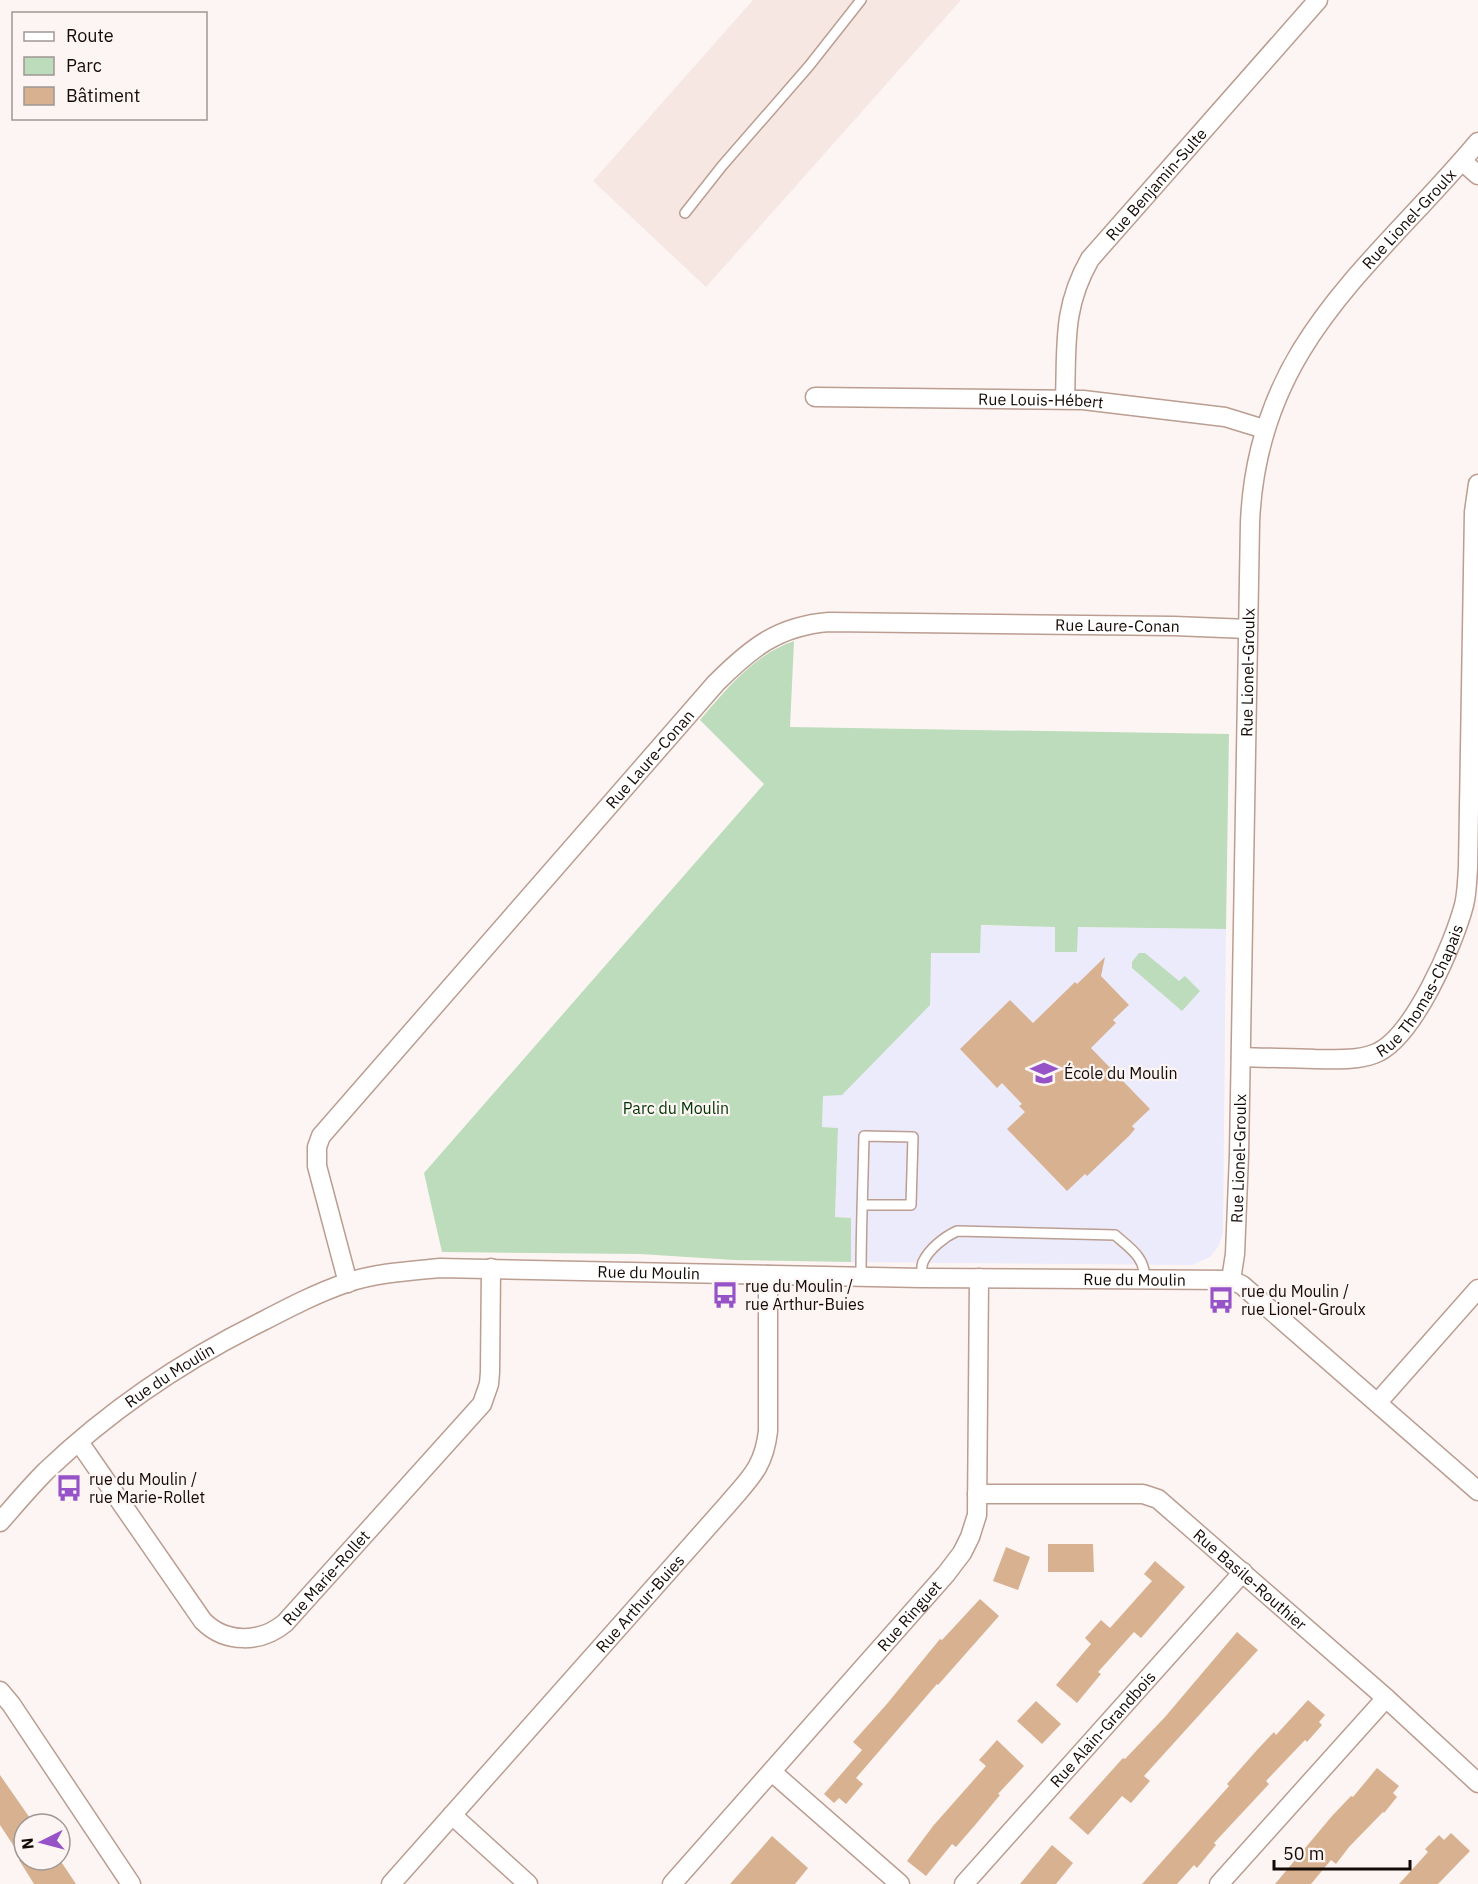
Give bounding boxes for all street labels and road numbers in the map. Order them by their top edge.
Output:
street label: Rue Benjamin-Sulte [1101,124,1211,244]
street label: Rue Lionel-Groulx [1358,165,1460,273]
street label: Rue Louis-Hébert [978,389,1105,412]
street label: Rue Lionel-Groulx [1236,608,1259,737]
street label: Rue Laure-Conan [1055,615,1180,636]
street label: Rue Laure-Conan [601,705,698,812]
street label: Rue Thomas-Chapais [1372,922,1467,1061]
street label: Rue Lionel-Groulx [1226,1094,1250,1223]
street label: Rue du Moulin [597,1261,700,1283]
street label: Rue du Moulin [1083,1269,1186,1290]
street label: Rue du Moulin [121,1339,218,1412]
street label: Rue Basile-Routhier [1189,1524,1311,1634]
street label: Rue Marie-Rollet [278,1526,374,1629]
street label: Rue Arthur-Buies [591,1550,688,1656]
street label: Rue Ringuet [873,1576,945,1655]
street label: Rue Alain-Grandbois [1046,1667,1160,1791]

